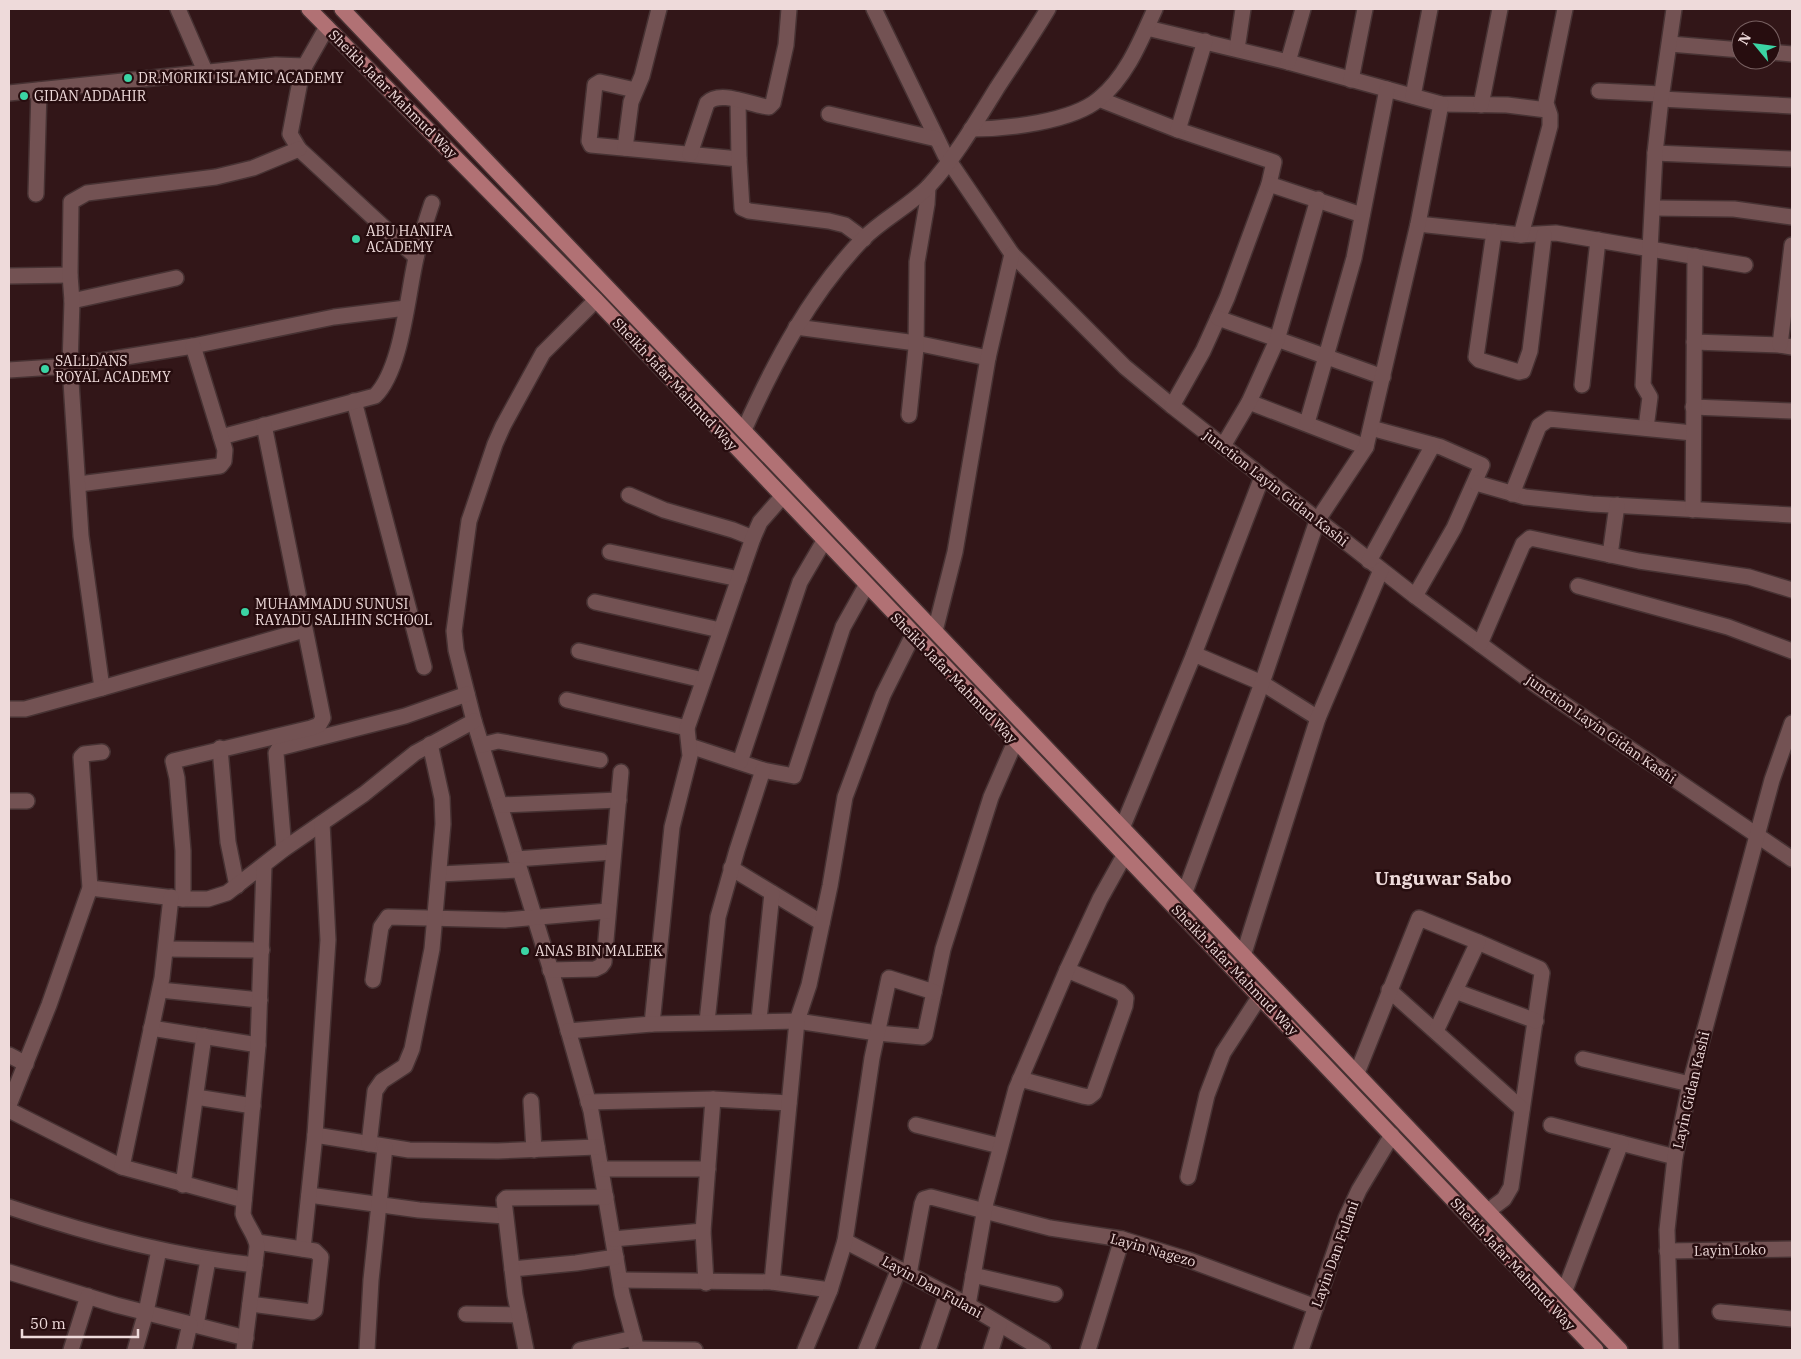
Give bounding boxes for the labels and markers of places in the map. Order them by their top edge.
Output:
place label: DR.MORIKI ISLAMIC ACADEMY [138,69,344,87]
marker: DR.MORIKI ISLAMIC ACADEMY [122,72,134,84]
place label: GIDAN ADDAHIR [34,87,147,105]
marker: GIDAN ADDAHIR [18,90,30,102]
place label: ABU HANIFA ACADEMY [366,222,453,256]
marker: ABU HANIFA ACADEMY [350,233,362,245]
place label: SALLDANS ROYAL ACADEMY [55,352,171,386]
marker: SALLDANS ROYAL ACADEMY [39,363,51,375]
place label: MUHAMMADU SUNUSI RAYADU SALIHIN SCHOOL [255,595,432,629]
marker: MUHAMMADU SUNUSI RAYADU SALIHIN SCHOOL [239,606,251,618]
place label: ANAS BIN MALEEK [535,942,663,960]
marker: ANAS BIN MALEEK [519,945,531,957]

